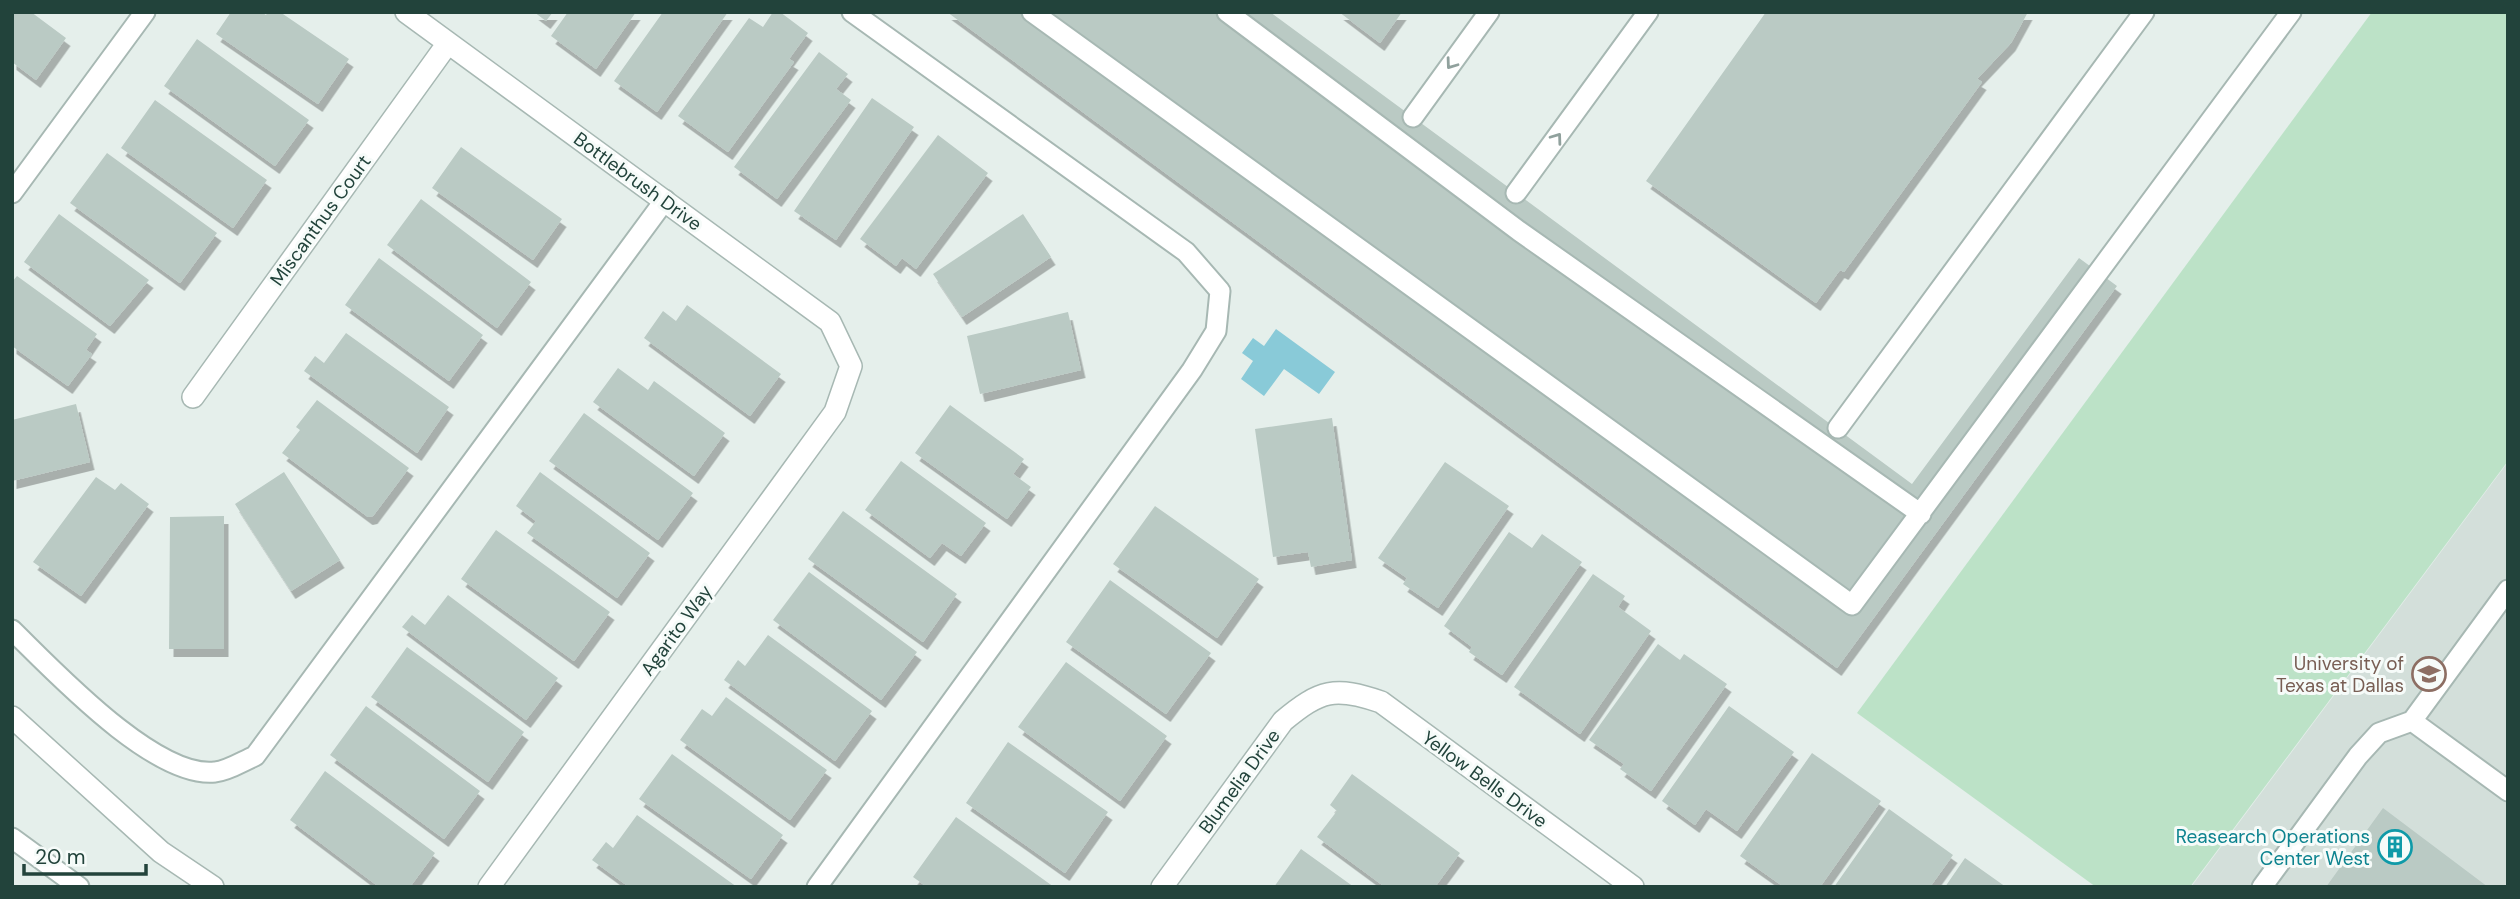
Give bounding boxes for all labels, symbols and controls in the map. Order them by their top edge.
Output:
one-way arrow [1447,57,1459,69]
street label: Bottlebrush Drive [569,126,707,236]
one-way arrow [1548,133,1561,146]
street label: Miscanthus Court [264,150,376,291]
street label: Agarito Way [635,579,718,681]
place label: University of Texas at Dallas [2276,651,2404,698]
school or university icon: University of Texas at Dallas [2410,655,2448,693]
street label: Blumelia Drive [1193,724,1286,839]
street label: Yellow Bells Drive [1417,725,1552,833]
place label: Reasearch Operations Center West [2176,824,2370,871]
building icon: Reasearch Operations Center West [2376,828,2414,866]
scale bar [24,832,147,876]
text: 20 m [35,843,86,871]

